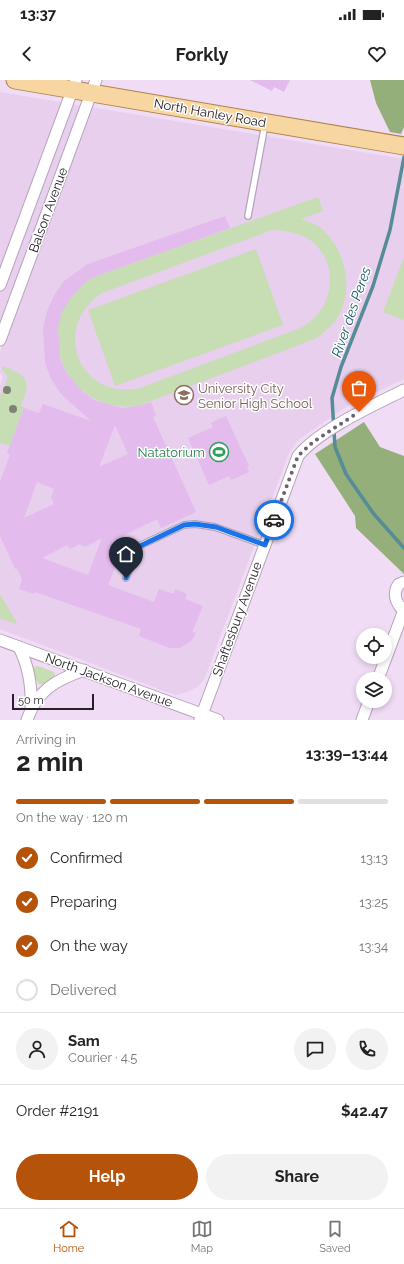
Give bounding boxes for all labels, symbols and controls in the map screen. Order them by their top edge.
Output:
text: 13:37 [20,5,56,23]
icon: back [16,43,38,65]
icon: heart [366,43,388,65]
text: Forkly [176,44,228,65]
street label: North Hanley Road [153,96,267,130]
street label: Balson Avenue [26,165,70,255]
water label: River des Peres [328,264,374,359]
pin [342,371,376,412]
icon: bag [348,377,370,399]
place label: University City Senior High School [198,381,313,411]
school or university icon: University City Senior High School [173,384,195,406]
sports icon: Natatorium [208,441,230,463]
place label: Natatorium [138,445,205,460]
courier [254,500,294,540]
icon: car [263,509,285,531]
pin [109,537,143,578]
icon: home [115,543,137,565]
street label: Shaftesbury Avenue [209,559,265,678]
map controls [356,628,392,708]
button: locate [356,628,392,664]
street label: North Jackson Avenue [43,650,175,710]
button: layers [356,672,392,708]
scale bar [12,692,94,711]
text: 50 m [18,694,44,707]
text: Arriving in [16,732,76,747]
text: 13:39–13:44 [306,745,388,763]
text: 2 min [16,747,83,777]
text: On the way · 120 m [16,810,128,825]
icon: check [16,847,38,869]
text: Confirmed [50,849,123,867]
text: 13:13 [361,851,388,866]
icon: check [16,891,38,913]
text: Preparing [50,893,117,911]
text: 13:25 [359,895,388,910]
icon: check [16,935,38,957]
text: On the way [50,937,128,955]
text: 13:34 [359,939,388,954]
text: Delivered [50,981,117,999]
button: person [16,1028,58,1070]
button: chat [294,1028,336,1070]
button: phone [346,1028,388,1070]
text: Sam [68,1032,100,1050]
text: Courier · 4.5 [68,1050,137,1065]
text: Order #2191 [16,1102,99,1120]
text: $42.47 [341,1102,388,1120]
button: Help [16,1154,198,1200]
button: Share [206,1154,388,1200]
tab: Home [53,1218,84,1255]
tab: Map [191,1218,213,1255]
tab: Saved [319,1218,351,1255]

